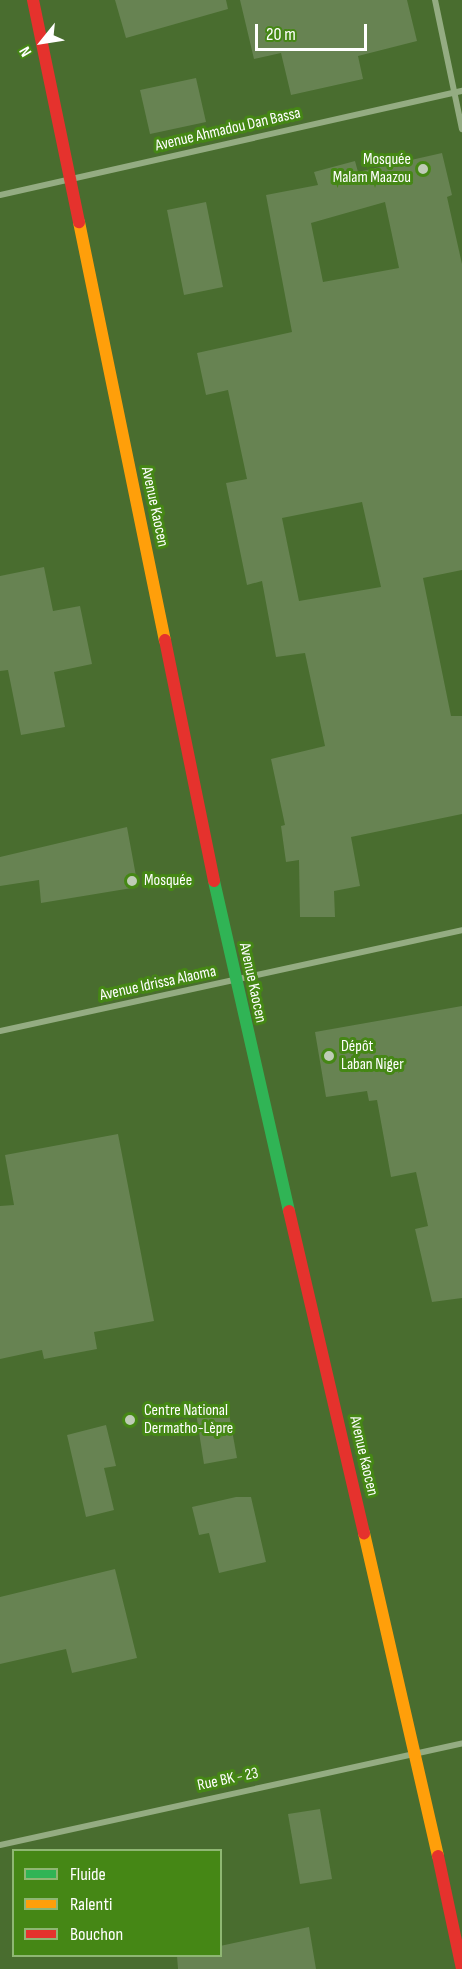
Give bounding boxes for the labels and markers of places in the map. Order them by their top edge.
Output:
place label: Mosquée Malam Maazou [333,150,411,188]
marker: Mosquée Malam Maazou [416,162,430,176]
place label: Mosquée [144,871,192,891]
marker: Mosquée [125,874,139,888]
place label: Dépôt Laban Niger [341,1037,404,1075]
marker: Dépôt Laban Niger [322,1049,336,1063]
place label: Centre National Dermatho-Lèpre [144,1401,233,1439]
marker: Centre National Dermatho-Lèpre [121,1411,139,1429]

